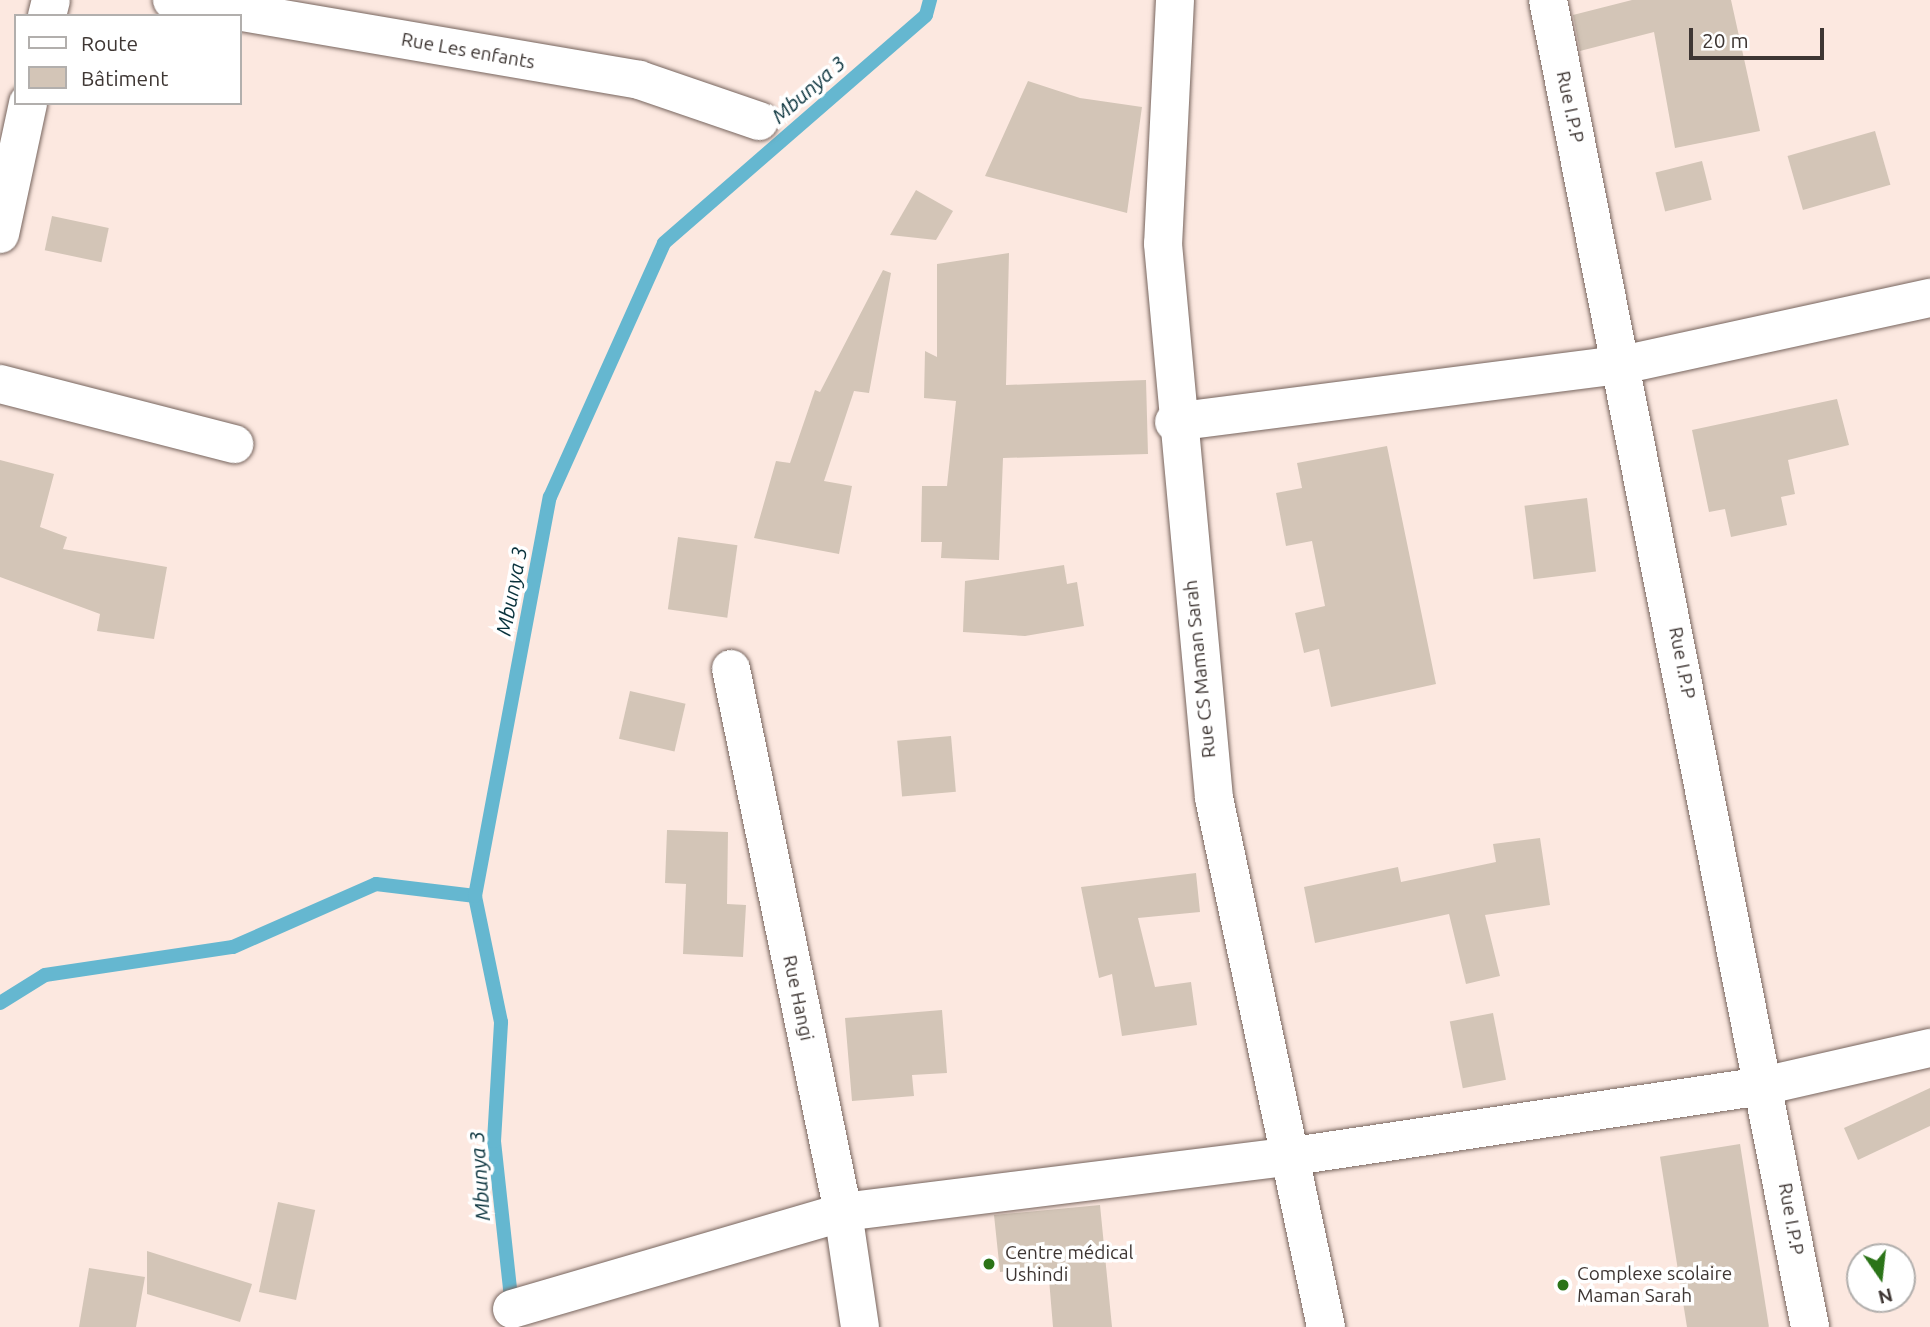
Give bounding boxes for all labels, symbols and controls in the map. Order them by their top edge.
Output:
legend [14,14,242,105]
scale bar [1692,14,1827,58]
street label: Rue Les enfants [399,28,537,74]
text: 20 m [1702,28,1749,52]
text: Route [81,31,138,55]
water label: Mbunya 3 [766,50,850,128]
text: Bâtiment [81,66,168,90]
street label: Rue I.P.P [1551,69,1589,145]
water label: Mbunya 3 [490,544,532,638]
street label: Rue CS Maman Sarah [1179,579,1221,759]
street label: Rue I.P.P [1664,625,1700,701]
street label: Rue Hangi [778,953,818,1043]
water label: Mbunya 3 [463,1130,495,1222]
street label: Rue I.P.P [1773,1181,1809,1257]
place label: Centre médical Ushindi [1005,1242,1134,1286]
north arrow [1846,1243,1916,1313]
marker: Centre médical Ushindi [979,1254,999,1274]
place label: Complexe scolaire Maman Sarah [1577,1263,1732,1307]
marker: Complexe scolaire Maman Sarah [1555,1277,1571,1293]
text: N [1876,1284,1895,1309]

